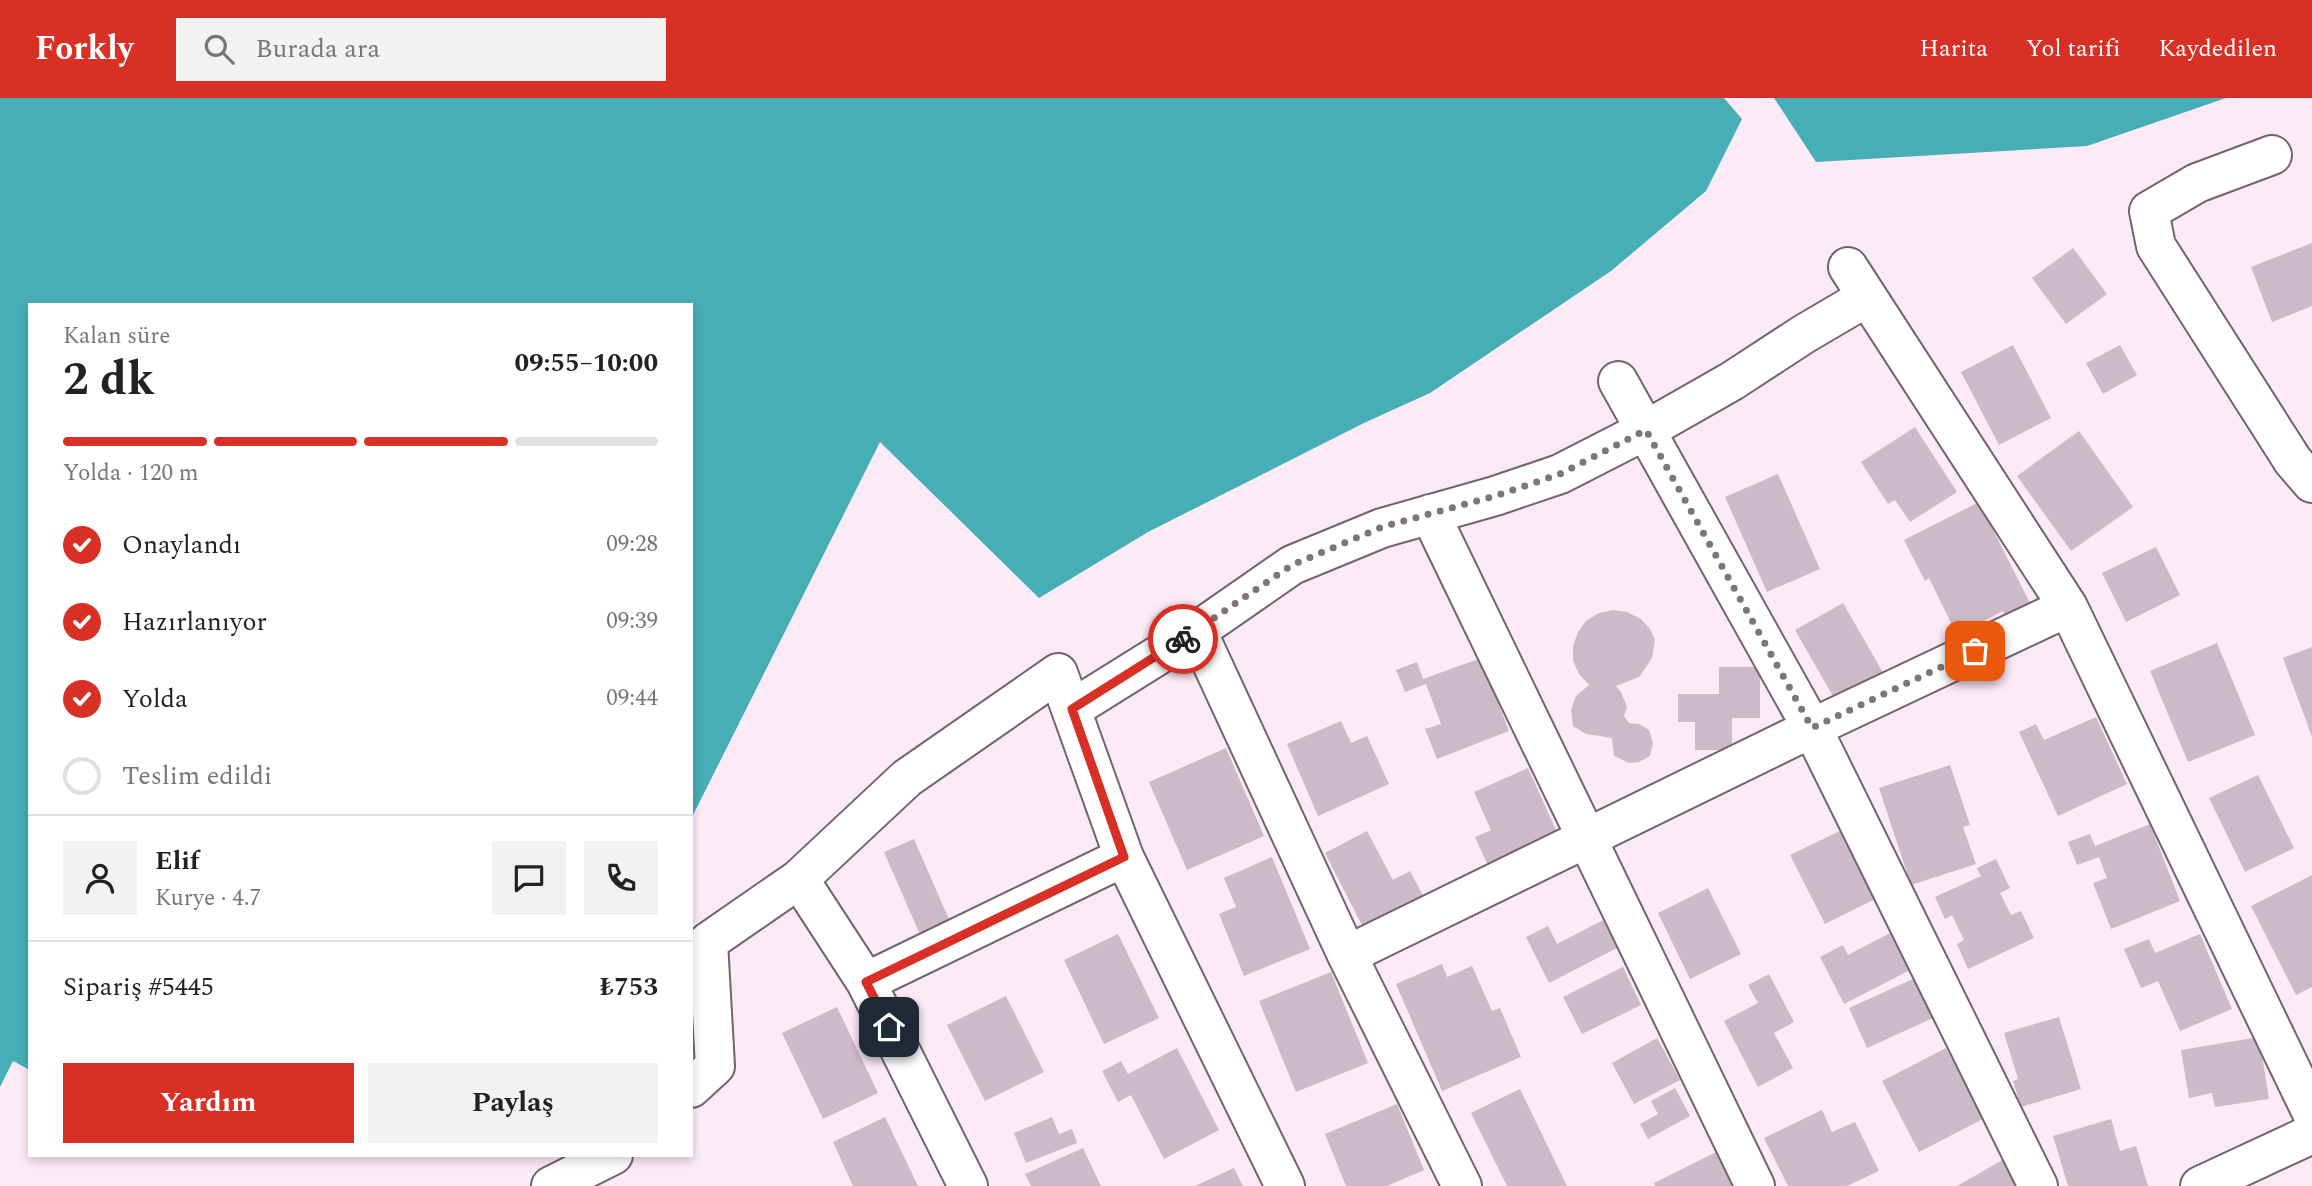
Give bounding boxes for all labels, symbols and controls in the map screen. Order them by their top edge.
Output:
search box [176,18,666,81]
text: Forkly [35,24,134,74]
text: Burada ara [256,29,380,69]
icon: search [200,30,238,68]
text: Harita [1919,31,1988,67]
text: Yol tarifi [2026,31,2120,67]
text: Kaydedilen [2158,31,2277,67]
text: Kalan süre [63,319,170,354]
text: 09:55–10:00 [514,343,658,383]
text: 2 dk [63,345,155,415]
text: Yolda · 120 m [63,456,198,491]
text: Onaylandı [122,525,241,565]
icon: check [63,526,101,564]
text: 09:28 [606,527,658,562]
text: Hazırlanıyor [122,602,267,642]
icon: check [63,603,101,641]
text: 09:39 [606,604,658,639]
courier [1148,604,1218,674]
icon: bike [1164,620,1202,658]
pin [1945,621,2005,681]
icon: bag [1956,632,1994,670]
text: Yolda [122,679,188,719]
icon: check [63,680,101,718]
text: 09:44 [606,681,658,716]
text: Teslim edildi [122,756,272,796]
button: person [63,841,137,915]
text: Elif [155,841,200,881]
button: chat [492,841,566,915]
button: phone [584,841,658,915]
text: Kurye · 4.7 [155,881,261,916]
text: Sipariş #5445 [63,967,214,1007]
text: ₺753 [600,967,658,1007]
pin [859,997,919,1057]
icon: home [870,1008,908,1046]
button: Yardım [63,1063,354,1143]
button: Paylaş [368,1063,658,1143]

